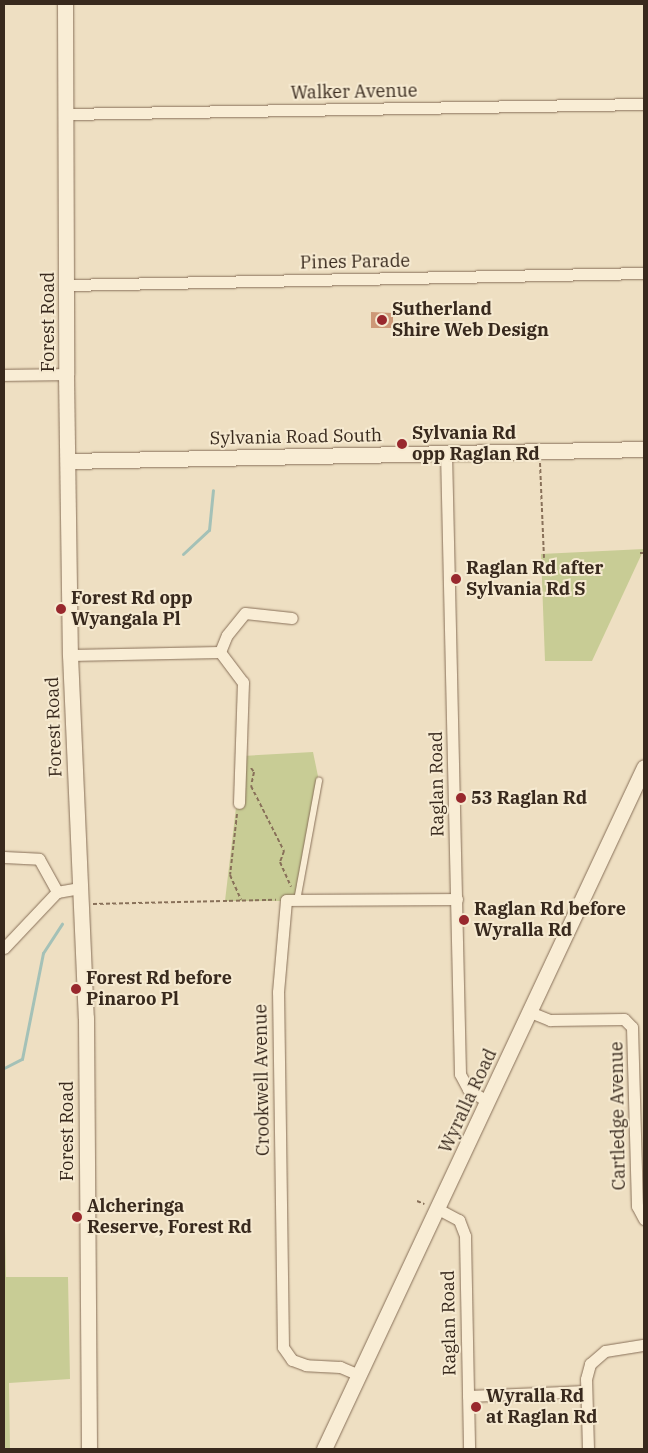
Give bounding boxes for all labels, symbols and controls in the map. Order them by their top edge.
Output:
street label: Walker Avenue [290,80,418,104]
street label: Pines Parade [300,250,410,274]
street label: Forest Road [37,272,59,372]
place label: Sutherland Shire Web Design [392,299,549,342]
marker: Sutherland Shire Web Design [376,314,388,326]
place label: Sylvania Rd opp Raglan Rd [412,423,540,466]
street label: Sylvania Road South [210,425,382,449]
marker: Sylvania Rd opp Raglan Rd [396,438,408,450]
place label: Raglan Rd after Sylvania Rd S [466,558,603,600]
marker: Raglan Rd after Sylvania Rd S [450,573,462,585]
place label: Forest Rd opp Wyangala Pl [71,588,193,630]
marker: Forest Rd opp Wyangala Pl [55,603,67,615]
street label: Forest Road [41,676,67,778]
street label: Raglan Road [425,731,449,837]
place label: 53 Raglan Rd [471,787,587,809]
marker: 53 Raglan Rd [455,792,467,804]
place label: Raglan Rd before Wyralla Rd [474,899,626,942]
marker: Raglan Rd before Wyralla Rd [458,914,470,926]
place label: Forest Rd before Pinaroo Pl [86,968,232,1011]
marker: Forest Rd before Pinaroo Pl [70,983,82,995]
street label: Crookwell Avenue [250,1004,274,1156]
street label: Cartledge Avenue [606,1041,630,1191]
street label: Wyralla Road [434,1045,502,1157]
street label: Forest Road [56,1081,78,1181]
place label: Alcheringa Reserve, Forest Rd [87,1196,252,1238]
marker: Alcheringa Reserve, Forest Rd [71,1211,83,1223]
street label: Raglan Road [437,1270,461,1376]
place label: Wyralla Rd at Raglan Rd [486,1386,597,1428]
marker: Wyralla Rd at Raglan Rd [470,1401,482,1413]

